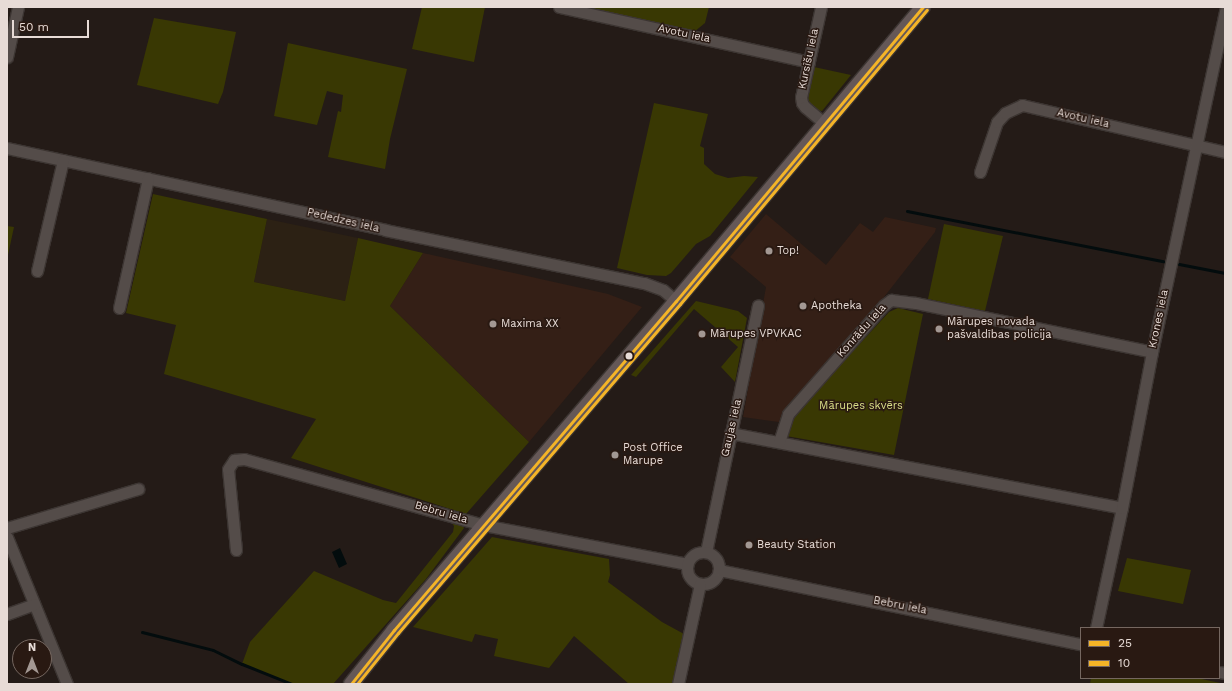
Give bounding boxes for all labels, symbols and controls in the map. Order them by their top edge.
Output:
scale bar [14,12,91,38]
text: 50 m [19,20,49,34]
street label: Avotu iela [657,22,711,46]
street label: Kursīšu iela [796,27,822,91]
street label: Avotu iela [1056,107,1110,131]
street label: Pededzes iela [306,206,380,236]
place label: Top! [777,244,799,258]
marker: Top! [764,246,774,256]
street label: Krones iela [1146,288,1172,350]
place label: Apotheka [811,299,862,313]
marker: Apotheka [798,301,808,311]
street label: Konrādu iela [835,302,889,360]
place label: Mārupes novada pašvaldības policija [947,316,1051,342]
place label: Maxima XX [501,317,559,331]
marker: Maxima XX [488,319,498,329]
marker: Mārupes novada pašvaldības policija [934,324,944,334]
place label: Mārupes VPVKAC [710,327,802,341]
marker: Mārupes VPVKAC [697,329,707,339]
unlabelled marker [624,351,634,361]
street label: Gaujas iela [719,398,745,458]
park label: Mārupes skvērs [819,399,903,413]
place label: Post Office Marupe [623,442,683,468]
marker: Post Office Marupe [610,450,620,460]
street label: Bebru iela [413,499,469,527]
place label: Beauty Station [757,538,836,552]
marker: Beauty Station [744,540,754,550]
street label: Bebru iela [872,594,928,618]
legend [1080,627,1220,679]
text: 25 [1118,636,1132,650]
north arrow [12,639,52,679]
text: N [28,641,36,654]
text: 10 [1118,656,1130,670]

